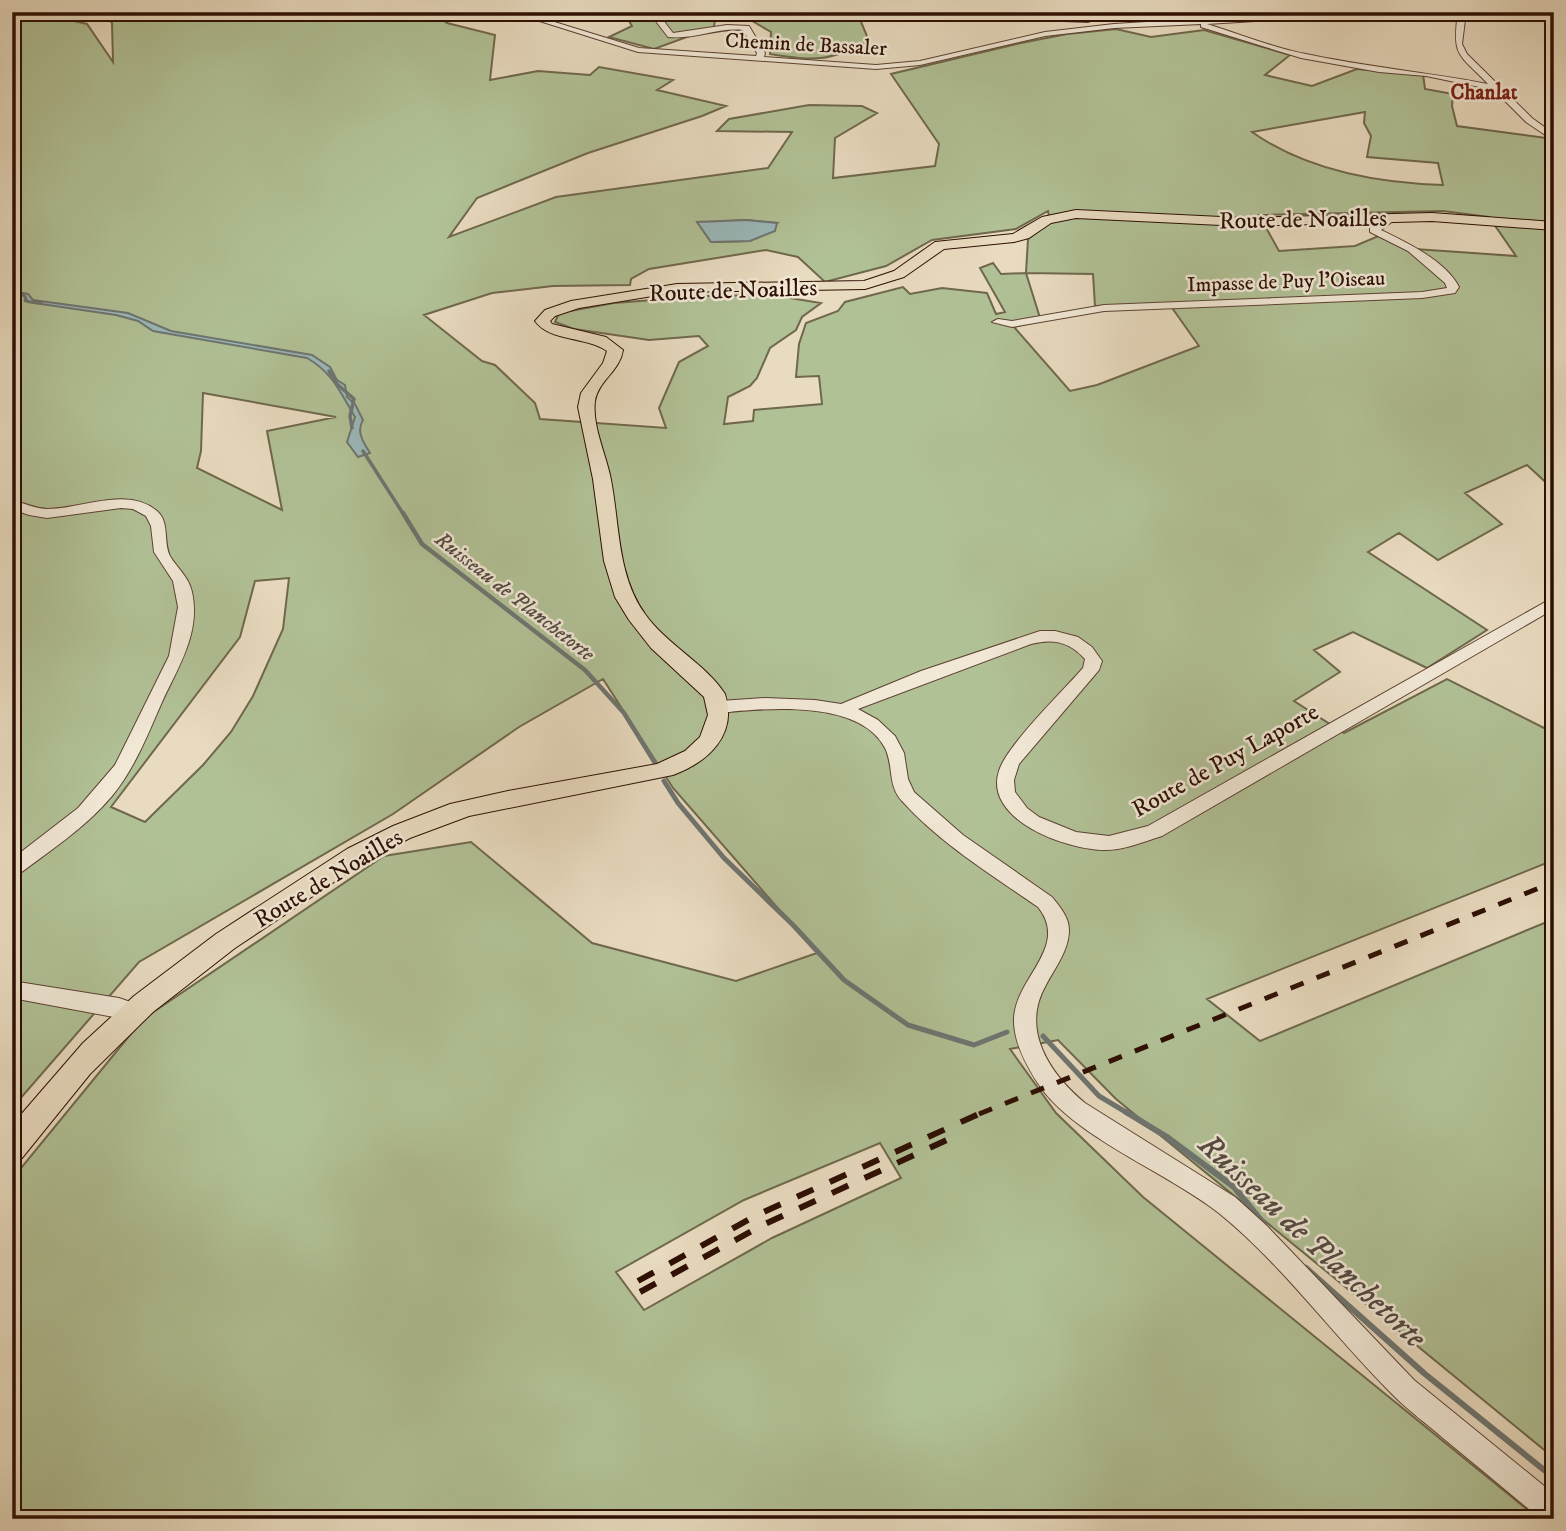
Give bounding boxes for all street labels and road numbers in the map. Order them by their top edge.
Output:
street label: Chemin de Bassaler [724,28,888,62]
street label: Route de Noailles [1219,204,1388,236]
street label: Impasse de Puy l'Oiseau [1186,266,1386,298]
street label: Route de Noailles [648,273,818,309]
street label: Route de Puy Laporte [1127,697,1324,825]
street label: Route de Noailles [249,823,408,935]

